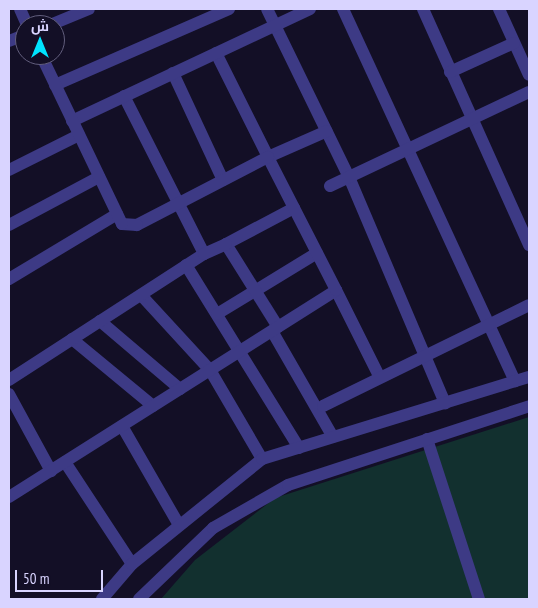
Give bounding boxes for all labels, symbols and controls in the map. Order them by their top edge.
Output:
north arrow [15,15,65,65]
text: ش [31,17,49,35]
scale bar [18,560,105,592]
text: 50 m [23,569,49,588]

